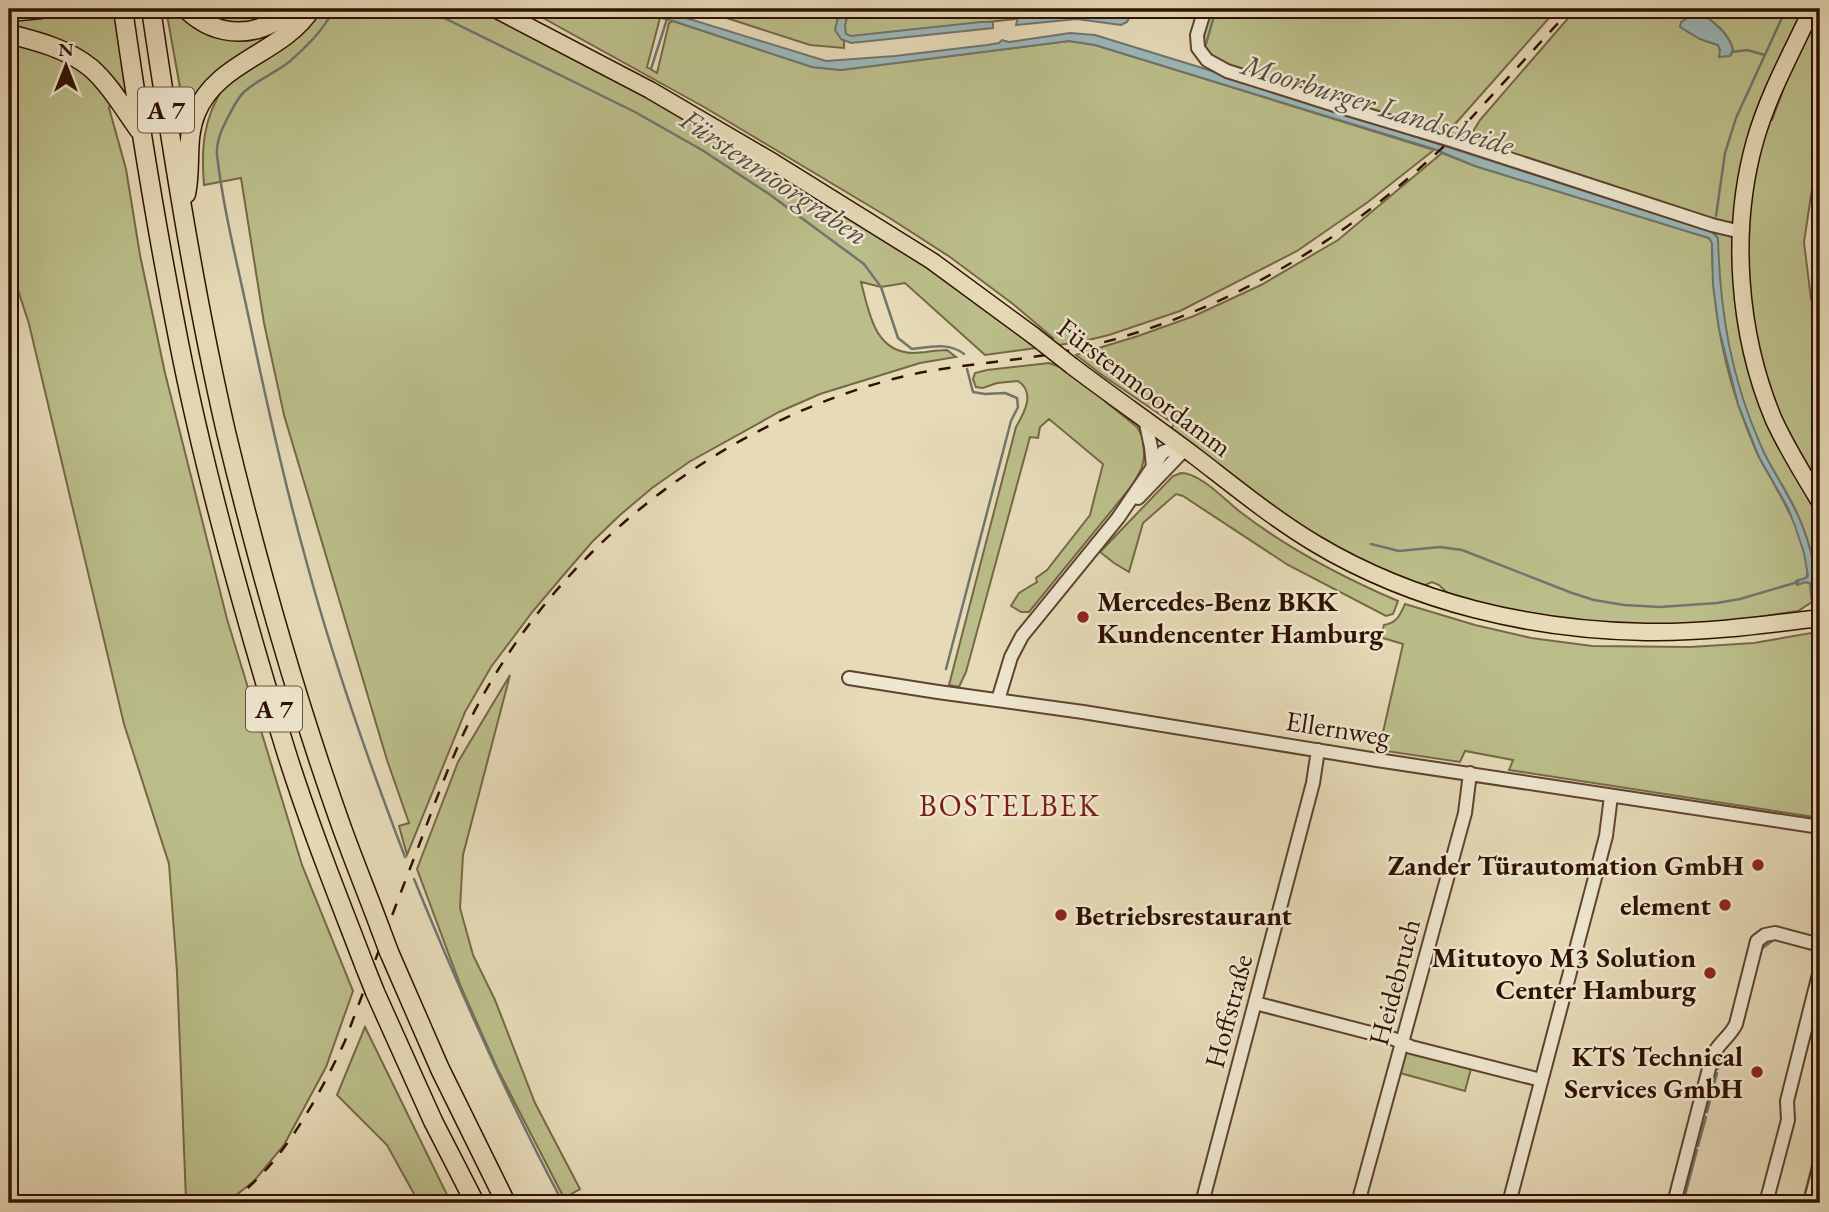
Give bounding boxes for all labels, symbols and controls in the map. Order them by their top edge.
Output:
north arrow [32,32,102,102]
text: N [58,37,74,62]
water label: Moorburger Landscheide [1236,44,1520,165]
road number: A 7 [138,88,194,132]
water label: Fürstenmoorgraben [672,99,876,254]
street label: Fürstenmoordamm [1050,310,1240,465]
place label: Mercedes-Benz BKK Kundencenter Hamburg [1097,583,1385,651]
marker: Mercedes-Benz BKK Kundencenter Hamburg [1075,609,1091,625]
road number: A 7 [246,687,302,732]
street label: Ellernweg [1283,702,1394,754]
district label: BOSTELBEK [919,786,1101,825]
place label: Zander Türautomation GmbH [1388,847,1744,883]
marker: Zander Türautomation GmbH [1750,857,1766,873]
place label: element [1620,887,1711,923]
place label: Betriebsrestaurant [1075,897,1293,933]
marker: element [1717,897,1733,913]
marker: Betriebsrestaurant [1053,907,1069,923]
street label: Heidebruch [1360,915,1428,1049]
place label: Mitutoyo M3 Solution Center Hamburg [1431,939,1697,1007]
street label: Hoffstraße [1196,950,1260,1072]
marker: Mitutoyo M3 Solution Center Hamburg [1702,965,1718,981]
place label: KTS Technical Services GmbH [1564,1038,1743,1106]
marker: KTS Technical Services GmbH [1749,1064,1765,1080]

